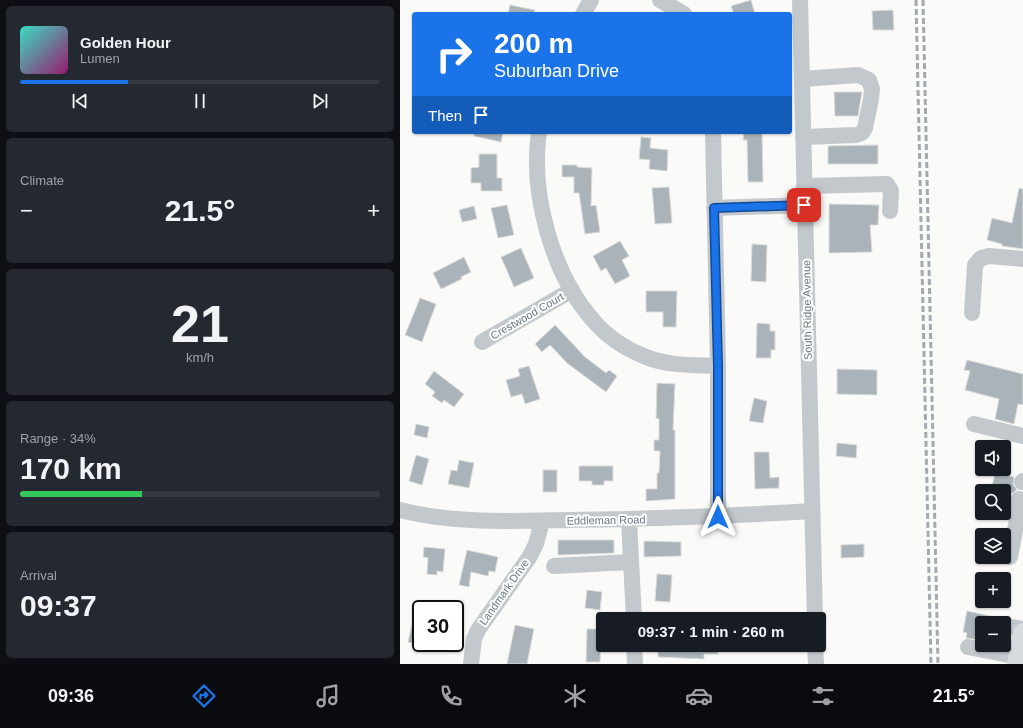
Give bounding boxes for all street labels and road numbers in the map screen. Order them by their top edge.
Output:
street label: South Ridge Avenue [800,260,814,360]
street label: Crestwood Court [488,290,566,342]
street label: Eddleman Road [566,513,646,527]
street label: Landmark Drive [477,557,531,627]

